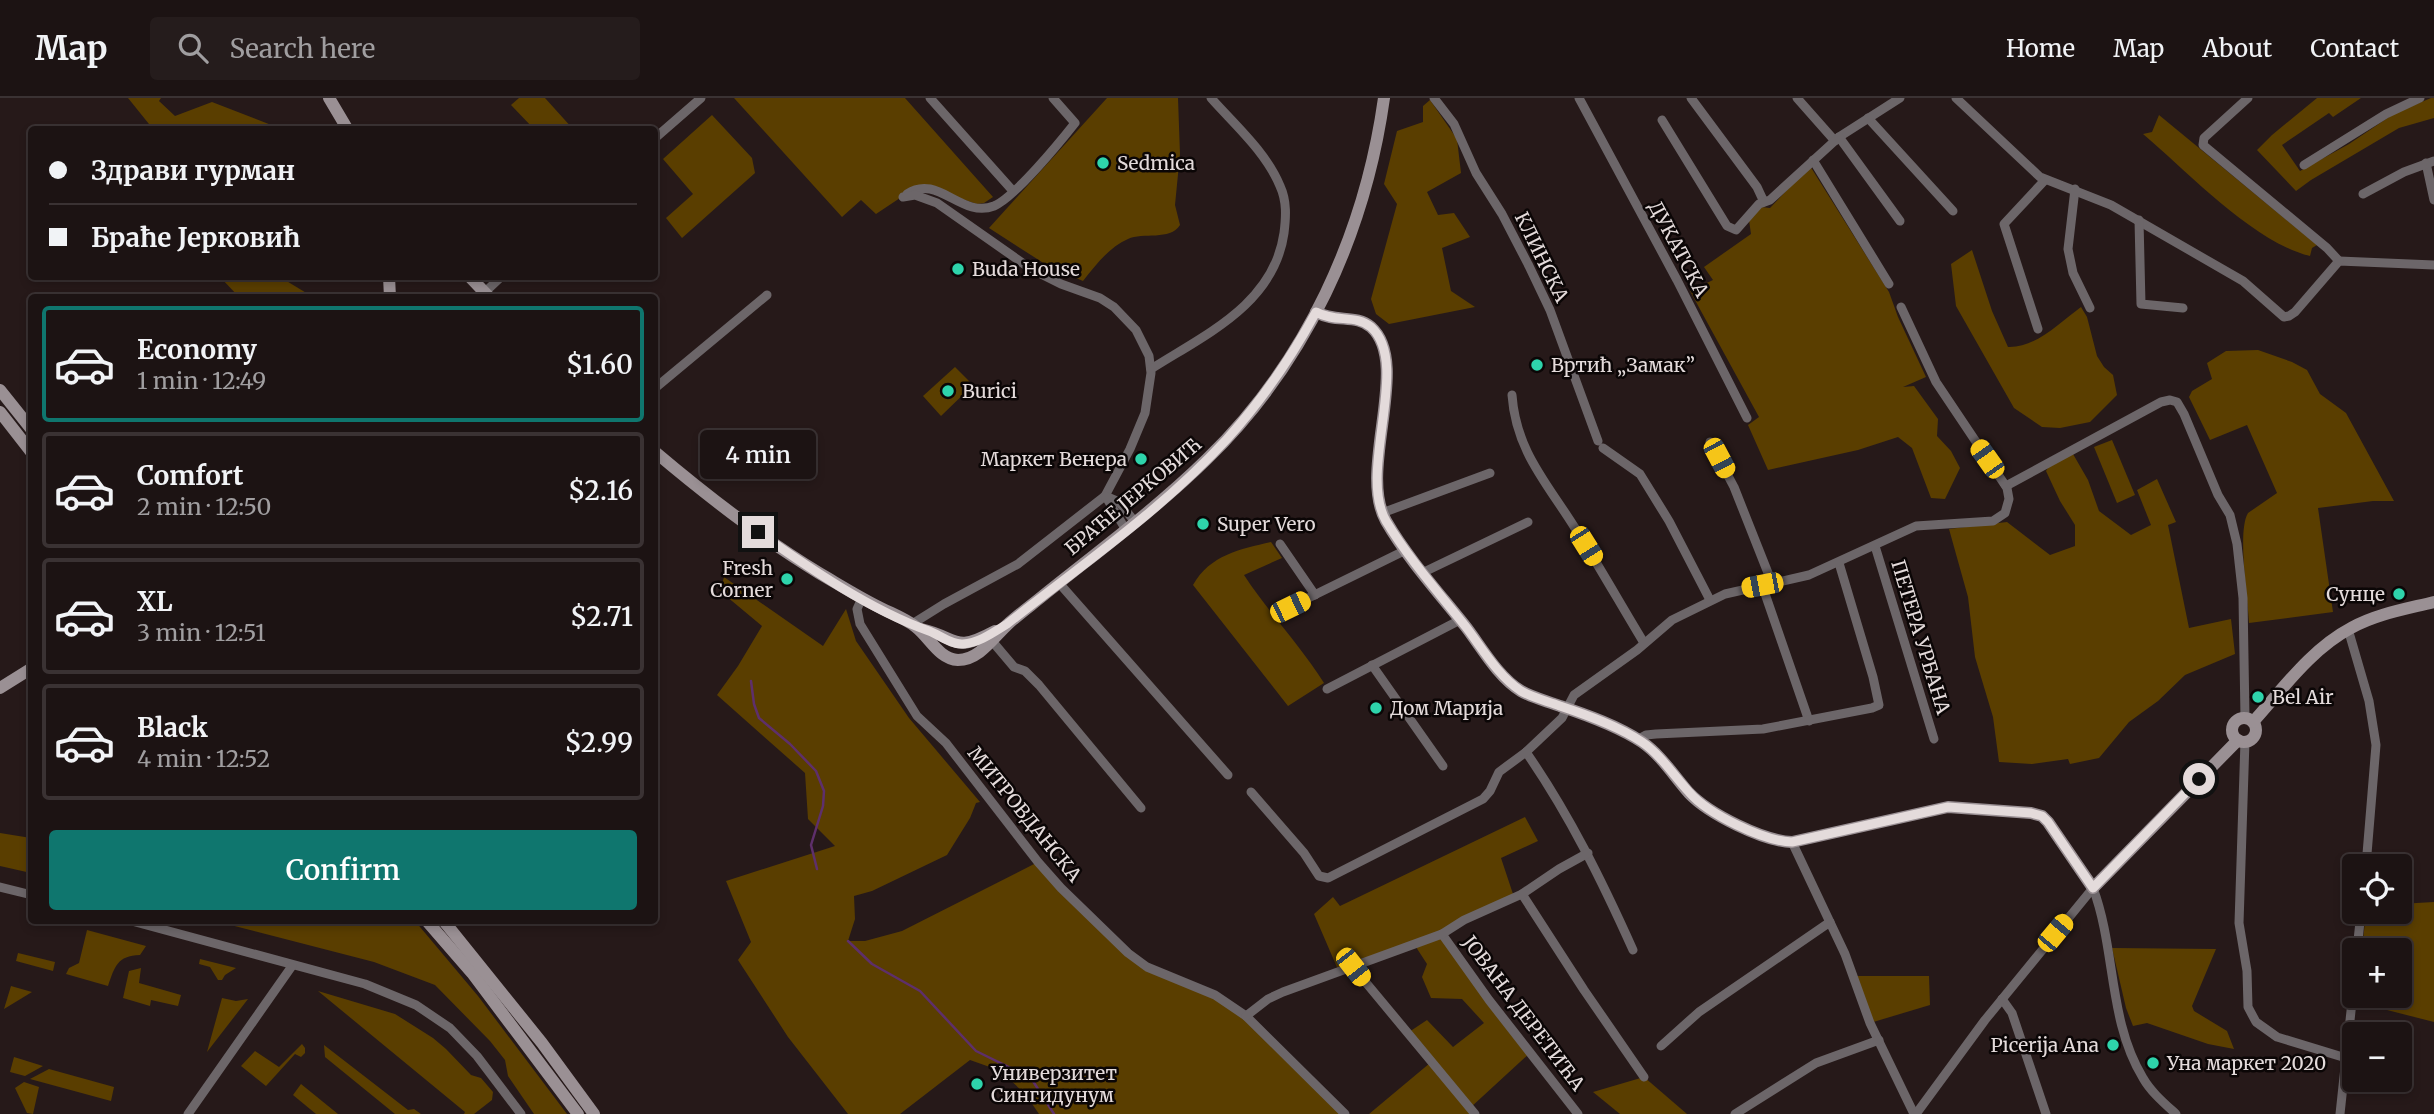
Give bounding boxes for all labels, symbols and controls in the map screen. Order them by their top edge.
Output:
search box [150,17,640,80]
text: Map [35,28,108,69]
icon: search [174,29,212,67]
text: Search here [230,32,375,65]
text: Home [2006,33,2075,64]
text: Map [2113,33,2164,64]
text: About [2202,33,2272,64]
text: Contact [2310,33,2399,64]
place label: Sedmica [1117,151,1195,175]
text: Здрави гурман [91,154,295,187]
marker: Sedmica [1095,155,1111,171]
street label: ДУКАТСКА [1644,197,1715,302]
street label: КЛИНСКА [1510,208,1574,307]
text: Браће Јерковић [91,221,300,254]
place label: Buda House [972,257,1080,281]
marker: Buda House [950,261,966,277]
icon: car [53,333,116,396]
text: Economy [137,333,257,366]
text: $1.60 [566,348,633,381]
place label: Вртић „Замак” [1551,353,1695,377]
marker: Вртић „Замак” [1529,357,1545,373]
text: 1 min · 12:49 [137,366,266,395]
place label: Burici [962,379,1017,403]
marker: Burici [940,383,956,399]
callout: 4 min [700,430,816,480]
street label: БРАЋЕ ЈЕРКОВИЋ [1060,432,1206,560]
car [1700,435,1739,481]
car [1967,436,2008,482]
text: 4 min [725,440,791,469]
place label: Маркет Венера [981,447,1127,471]
marker: Маркет Венера [1133,451,1149,467]
icon: car [53,459,116,522]
text: Comfort [137,459,243,492]
text: $2.16 [568,474,633,507]
text: 2 min · 12:50 [137,492,271,521]
place label: Super Vero [1217,512,1315,536]
route end [742,516,774,548]
marker: Super Vero [1195,516,1211,532]
car [1566,523,1607,569]
place label: Fresh Corner [710,556,773,602]
street label: ПЕТЕРА УРБАНА [1886,557,1956,718]
marker: Fresh Corner [779,571,795,587]
car [1740,571,1785,599]
place label: Сунце [2326,582,2385,606]
icon: car [53,585,116,648]
text: XL [137,585,173,618]
marker: Сунце [2391,586,2407,602]
car [1267,588,1314,626]
text: $2.71 [570,600,633,633]
text: 3 min · 12:51 [137,618,266,647]
place label: Bel Air [2272,685,2334,709]
marker: Bel Air [2250,689,2266,705]
place label: Дом Марија [1390,696,1503,720]
marker: Дом Марија [1368,700,1384,716]
icon: car [53,711,116,774]
text: Black [137,711,208,744]
text: $2.99 [564,726,633,759]
street label: МИТРОВДАНСКА [963,741,1087,887]
text: 4 min · 12:52 [137,744,270,773]
route start [2183,763,2215,795]
button: Confirm [49,830,637,910]
map controls [2342,854,2412,1092]
button: locate [2342,854,2412,924]
car [2034,910,2077,956]
street label: ЈОВАНА ДЕРЕТИЋА [1457,930,1590,1096]
button: + [2342,938,2412,1008]
car [1332,944,1375,990]
button: − [2342,1022,2412,1092]
place label: Picerija Ana [1990,1033,2099,1057]
marker: Picerija Ana [2105,1037,2121,1053]
place label: Уна маркет 2020 [2166,1051,2326,1075]
marker: Уна маркет 2020 [2145,1055,2161,1071]
place label: Универзитет Сингидунум [990,1061,1117,1107]
marker: Универзитет Сингидунум [969,1076,985,1092]

